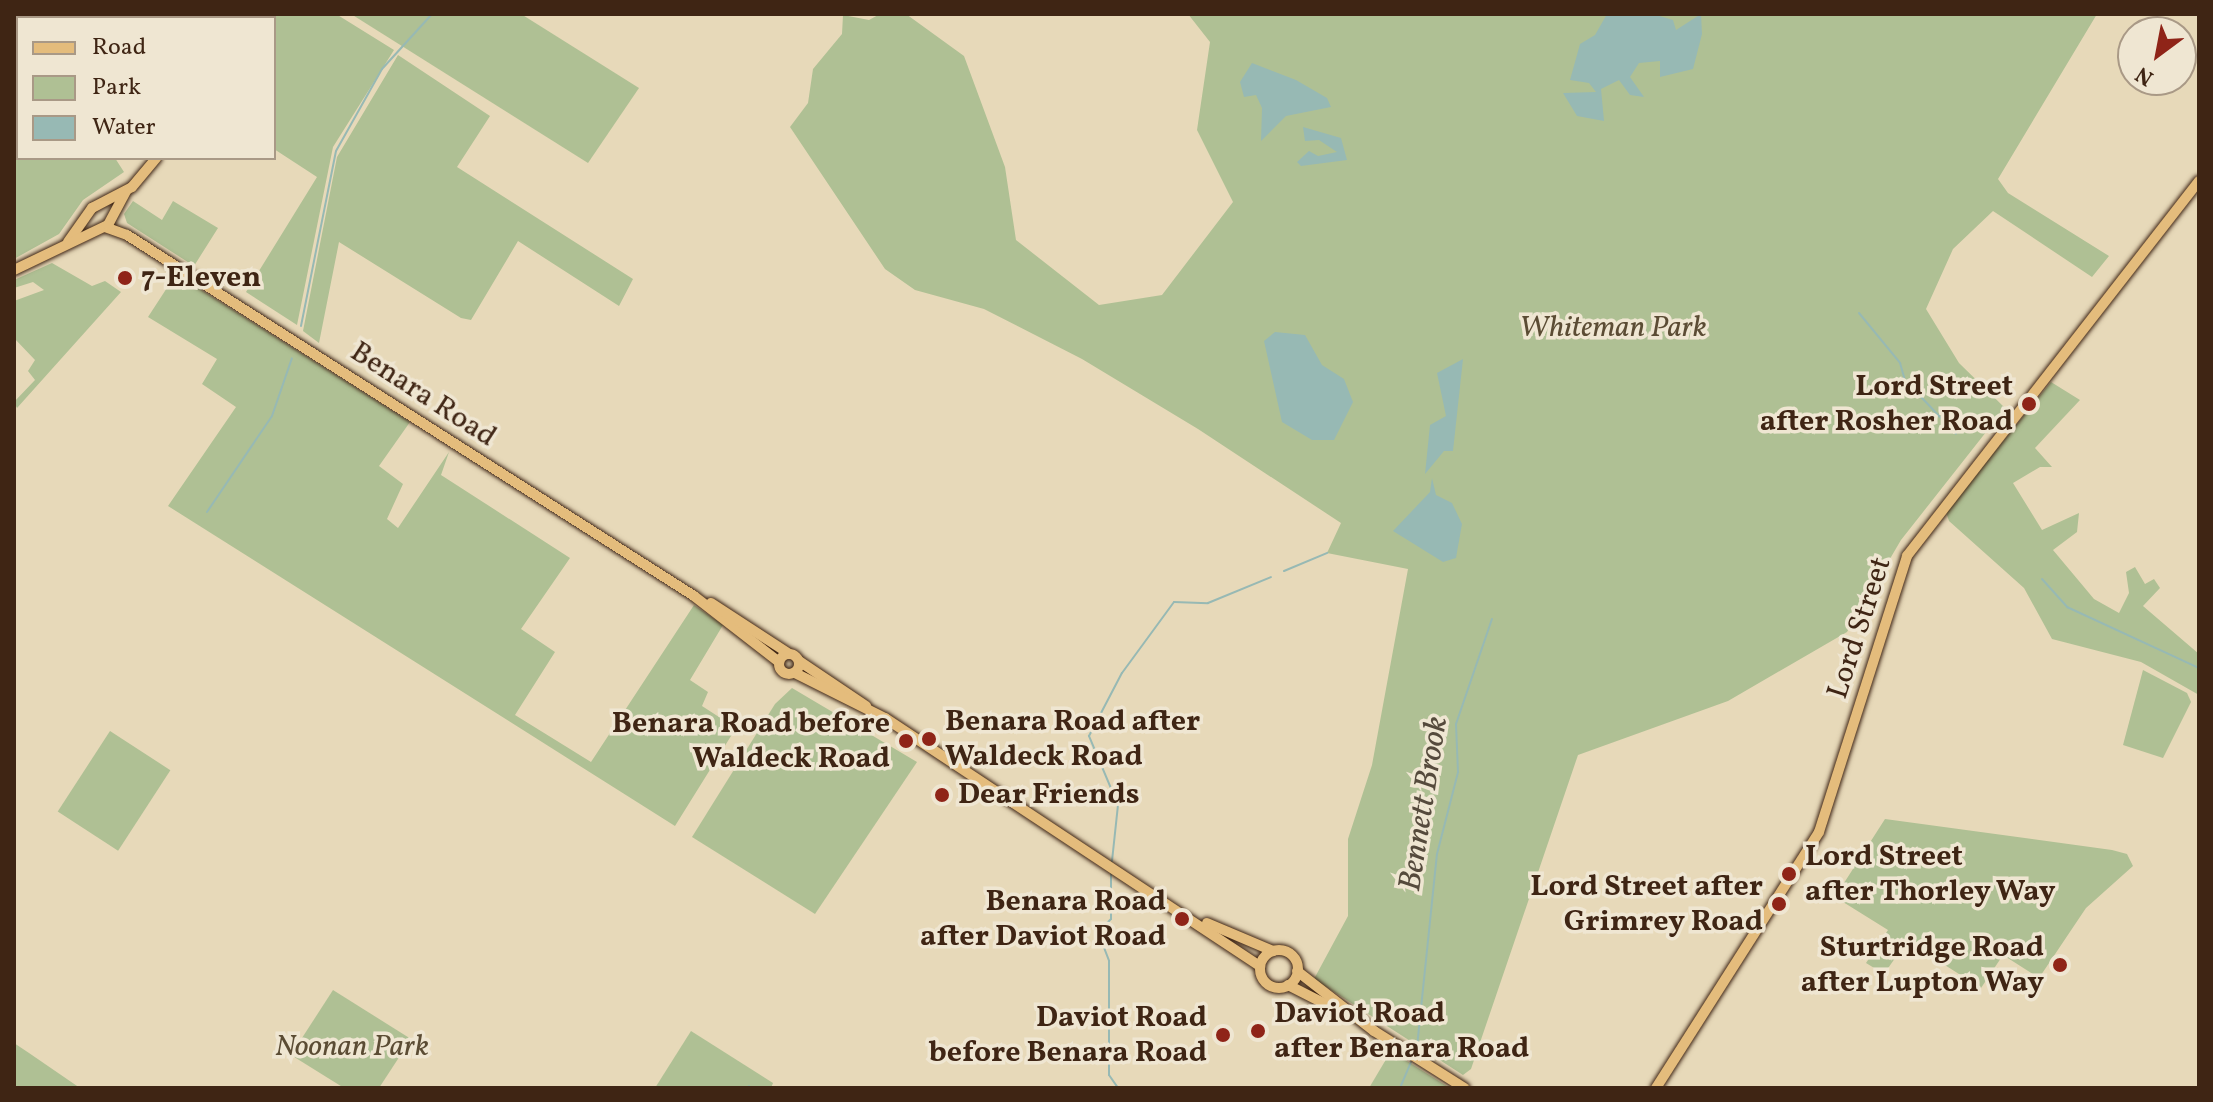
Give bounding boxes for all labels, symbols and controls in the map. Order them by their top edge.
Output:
legend [16,16,276,160]
north arrow [2117,16,2197,96]
text: Road [92,31,146,65]
text: N [2130,58,2160,92]
text: Park [92,71,141,105]
text: Water [92,111,156,145]
place label: 7-Eleven [141,260,261,296]
marker: 7-Eleven [116,269,134,287]
park label: Whiteman Park [1519,310,1707,346]
street label: Benara Road [343,334,503,456]
place label: Lord Street after Rosher Road [1760,369,2013,440]
marker: Lord Street after Rosher Road [2020,395,2038,413]
street label: Lord Street [1820,553,1900,703]
place label: Benara Road after Waldeck Road [945,704,1200,774]
place label: Benara Road before Waldeck Road [612,706,890,776]
water label: Bennett Brook [1392,714,1458,894]
marker: Benara Road after Waldeck Road [920,730,938,748]
marker: Benara Road before Waldeck Road [897,732,915,750]
place label: Dear Friends [958,777,1140,813]
marker: Dear Friends [933,786,951,804]
place label: Lord Street after Thorley Way [1805,839,2057,910]
marker: Lord Street after Thorley Way [1780,865,1798,883]
place label: Lord Street after Grimrey Road [1530,869,1763,940]
place label: Benara Road after Daviot Road [920,884,1166,954]
marker: Lord Street after Grimrey Road [1770,895,1788,913]
marker: Benara Road after Daviot Road [1173,910,1191,928]
place label: Sturtridge Road after Lupton Way [1800,930,2044,1000]
marker: Sturtridge Road after Lupton Way [2051,956,2069,974]
place label: Daviot Road after Benara Road [1274,996,1529,1066]
place label: Daviot Road before Benara Road [929,1000,1207,1070]
marker: Daviot Road after Benara Road [1249,1022,1267,1040]
marker: Daviot Road before Benara Road [1214,1026,1232,1044]
park label: Noonan Park [275,1029,429,1065]

